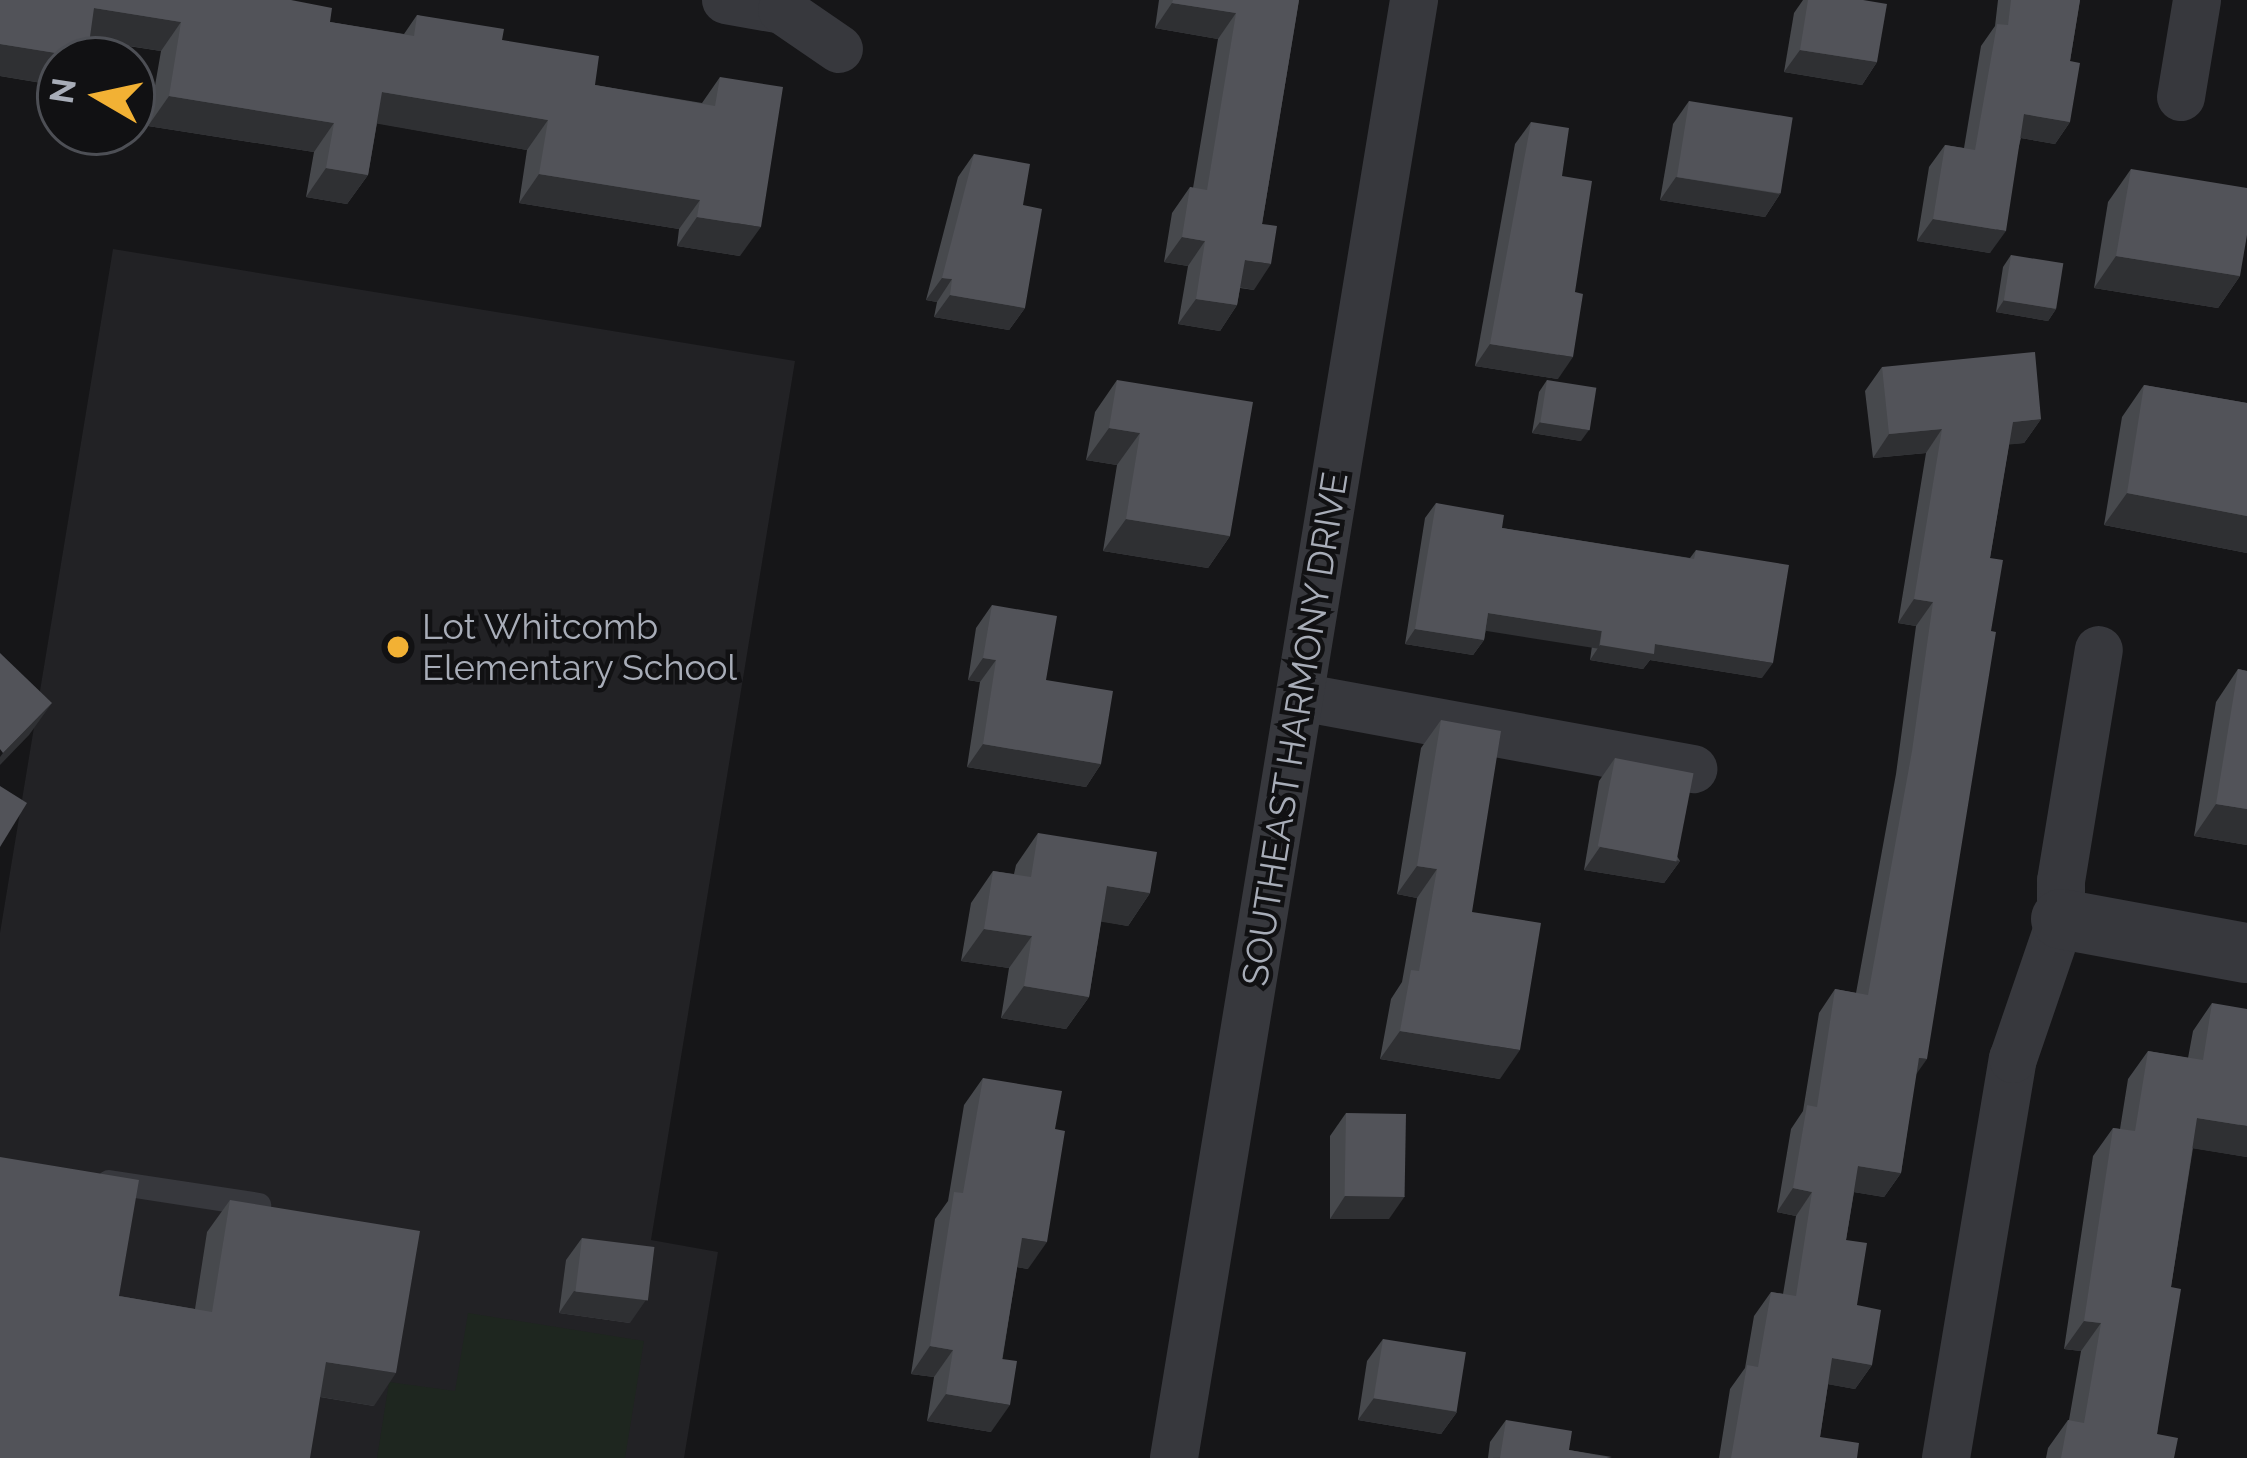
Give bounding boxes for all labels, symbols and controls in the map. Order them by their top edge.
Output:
north arrow [36,36,156,156]
text: N [42,75,84,106]
street label: SOUTHEAST HARMONY DRIVE [1233,468,1357,990]
place label: Lot Whitcomb Elementary School [422,604,738,689]
marker: Lot Whitcomb Elementary School [385,634,411,660]

